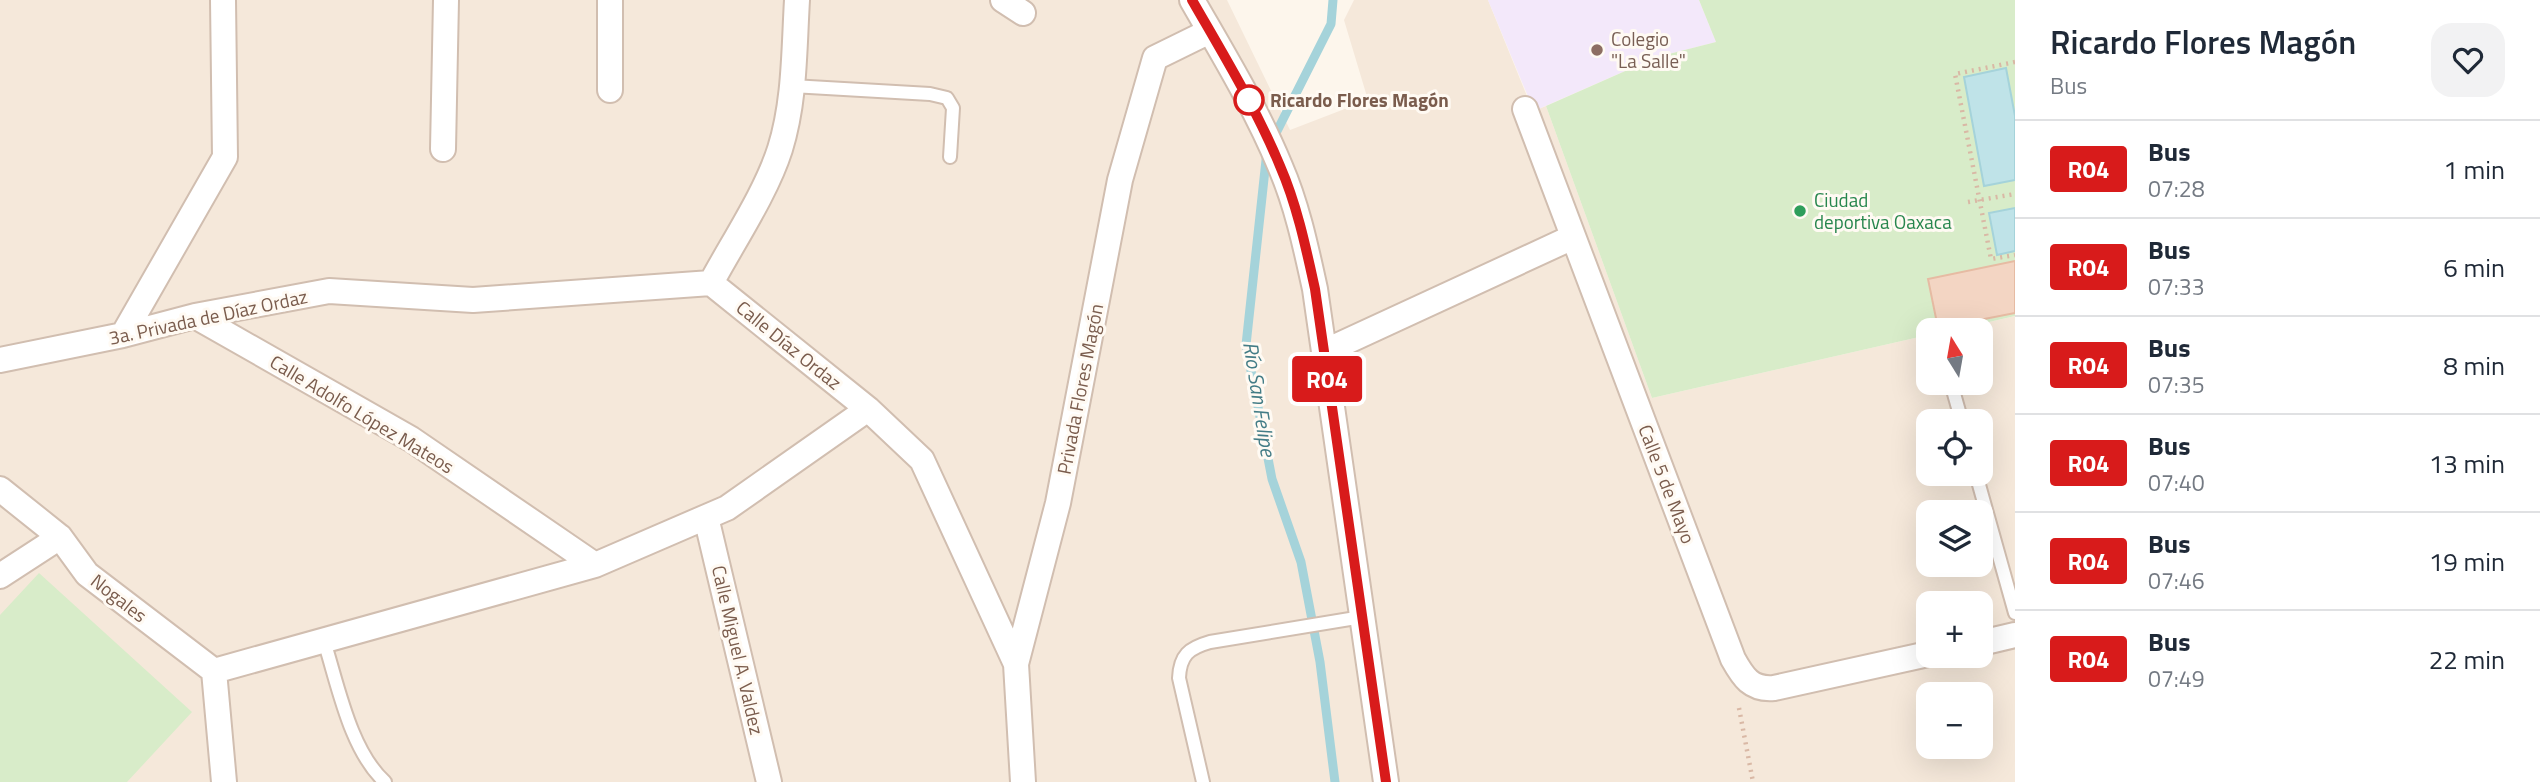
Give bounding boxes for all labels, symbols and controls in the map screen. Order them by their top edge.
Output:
text: Ricardo Flores Magón [2050,17,2356,67]
button: heart [2431,23,2505,97]
place label: Colegio "La Salle" [1611,24,1686,75]
marker: Colegio "La Salle" [1589,42,1605,58]
text: Bus [2050,68,2087,103]
marker: Ricardo Flores Magón [1234,85,1264,115]
place label: Ricardo Flores Magón [1270,85,1449,114]
text: Bus [2148,132,2190,171]
text: 1 min [2443,150,2505,189]
text: R04 [2068,151,2109,187]
text: 07:28 [2148,171,2205,206]
place label: Ciudad deportiva Oaxaca [1814,185,1952,236]
marker: Ciudad deportiva Oaxaca [1792,203,1808,219]
text: Bus [2148,230,2190,269]
text: 6 min [2443,248,2505,287]
text: R04 [2068,249,2109,285]
text: 07:33 [2148,269,2205,304]
street label: 3a. Privada de Díaz Ordaz [106,281,310,352]
street label: Calle Díaz Ordaz [730,293,848,396]
street label: Privada Flores Magón [1049,301,1110,477]
north arrow [1916,318,1993,396]
map controls [1916,318,1993,759]
text: Bus [2148,328,2190,367]
water label: Río San Felipe [1235,339,1285,460]
text: 8 min [2443,346,2505,385]
street label: Calle Adolfo López Mateos [265,347,460,480]
text: R04 [2068,347,2109,383]
line badge: R04 [1287,356,1367,402]
text: R04 [1306,361,1348,397]
text: 07:35 [2148,367,2205,402]
button: locate [1916,409,1993,486]
street label: Calle 5 de Mayo [1631,420,1703,548]
text: Bus [2148,426,2190,465]
text: 13 min [2429,444,2505,483]
text: R04 [2068,445,2109,481]
text: 07:40 [2148,465,2205,500]
button: layers [1916,500,1993,577]
text: Bus [2148,524,2190,563]
text: 19 min [2429,542,2505,581]
text: R04 [2068,543,2109,579]
street label: Calle Miguel A. Valdez [705,562,772,737]
text: 07:46 [2148,563,2205,598]
street label: Nogales [85,566,154,629]
button: + [1916,591,1993,668]
text: Bus [2148,622,2190,661]
text: 22 min [2429,640,2505,679]
text: R04 [2068,641,2109,677]
text: 07:49 [2148,661,2205,696]
button: − [1916,682,1993,759]

